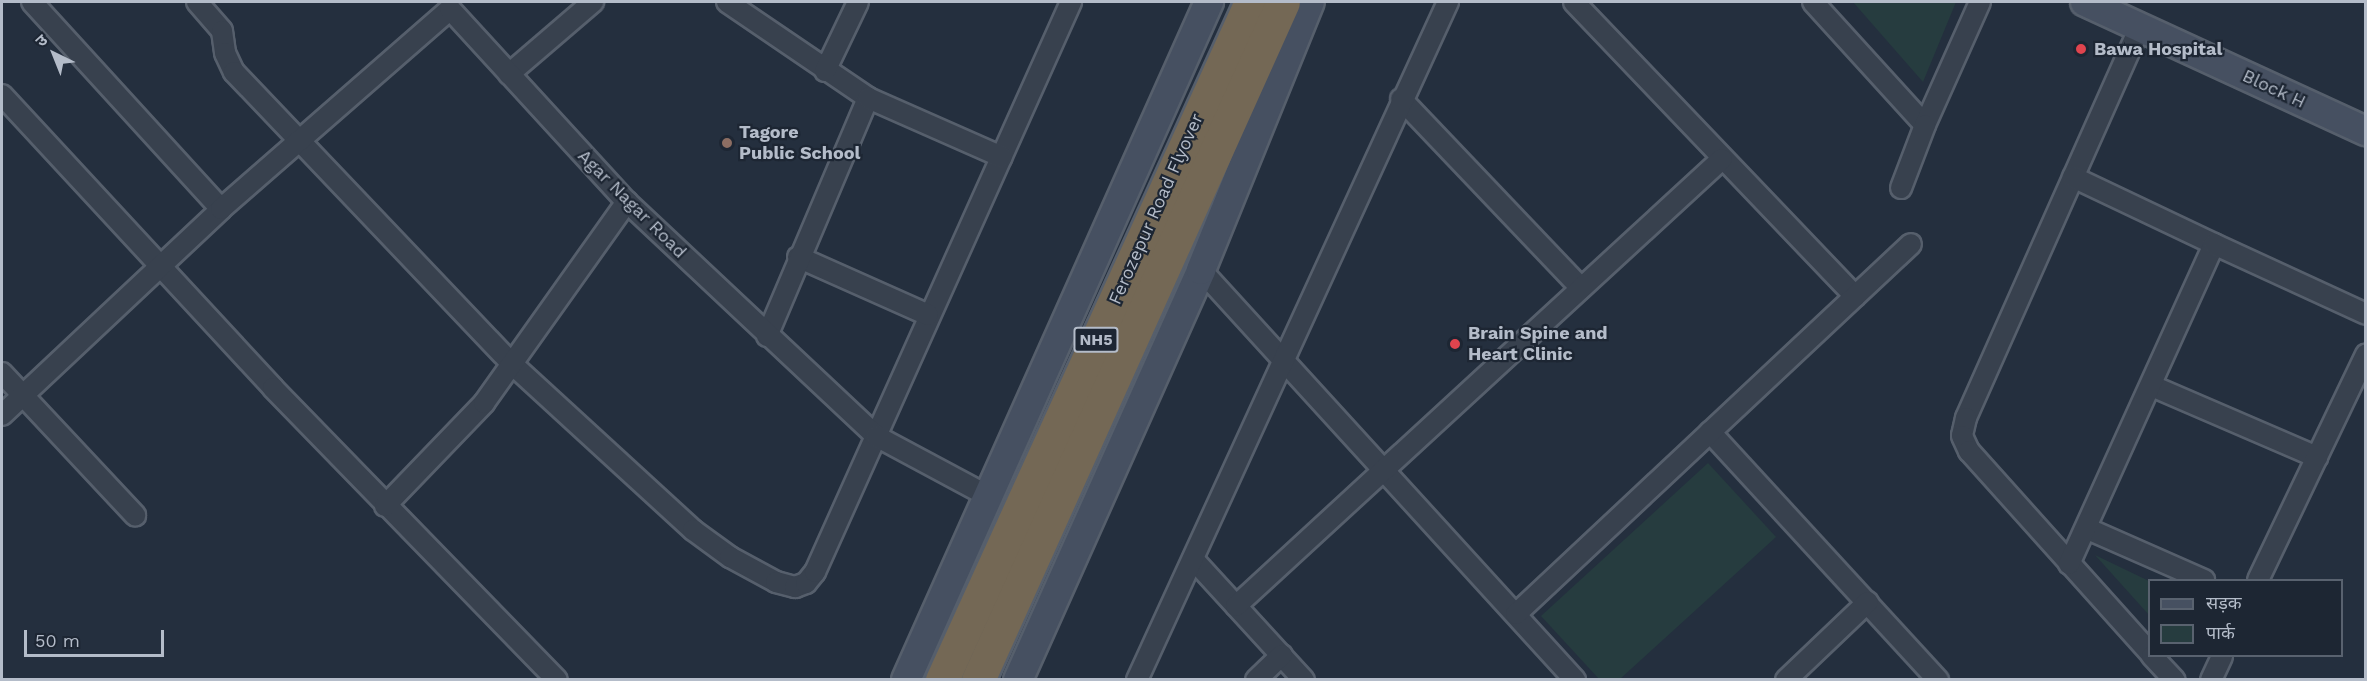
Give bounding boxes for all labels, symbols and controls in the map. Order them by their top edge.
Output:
north arrow [24,24,84,84]
text: उ [31,30,51,51]
place label: Bawa Hospital [2094,38,2223,60]
marker: Bawa Hospital [2072,40,2090,58]
street label: Block H [2239,65,2309,113]
street label: Ferozepur Road Flyover [1104,110,1208,308]
place label: Tagore Public School [739,122,860,164]
marker: Tagore Public School [720,136,734,150]
street label: Agar Nagar Road [573,145,691,263]
place label: Brain Spine and Heart Clinic [1468,323,1608,366]
road number: NH5 [1072,327,1120,353]
marker: Brain Spine and Heart Clinic [1446,335,1464,353]
legend [2148,579,2343,657]
text: सड़क [2206,592,2242,613]
scale bar [27,618,166,656]
text: पार्क [2206,622,2235,643]
text: 50 m [35,630,80,651]

